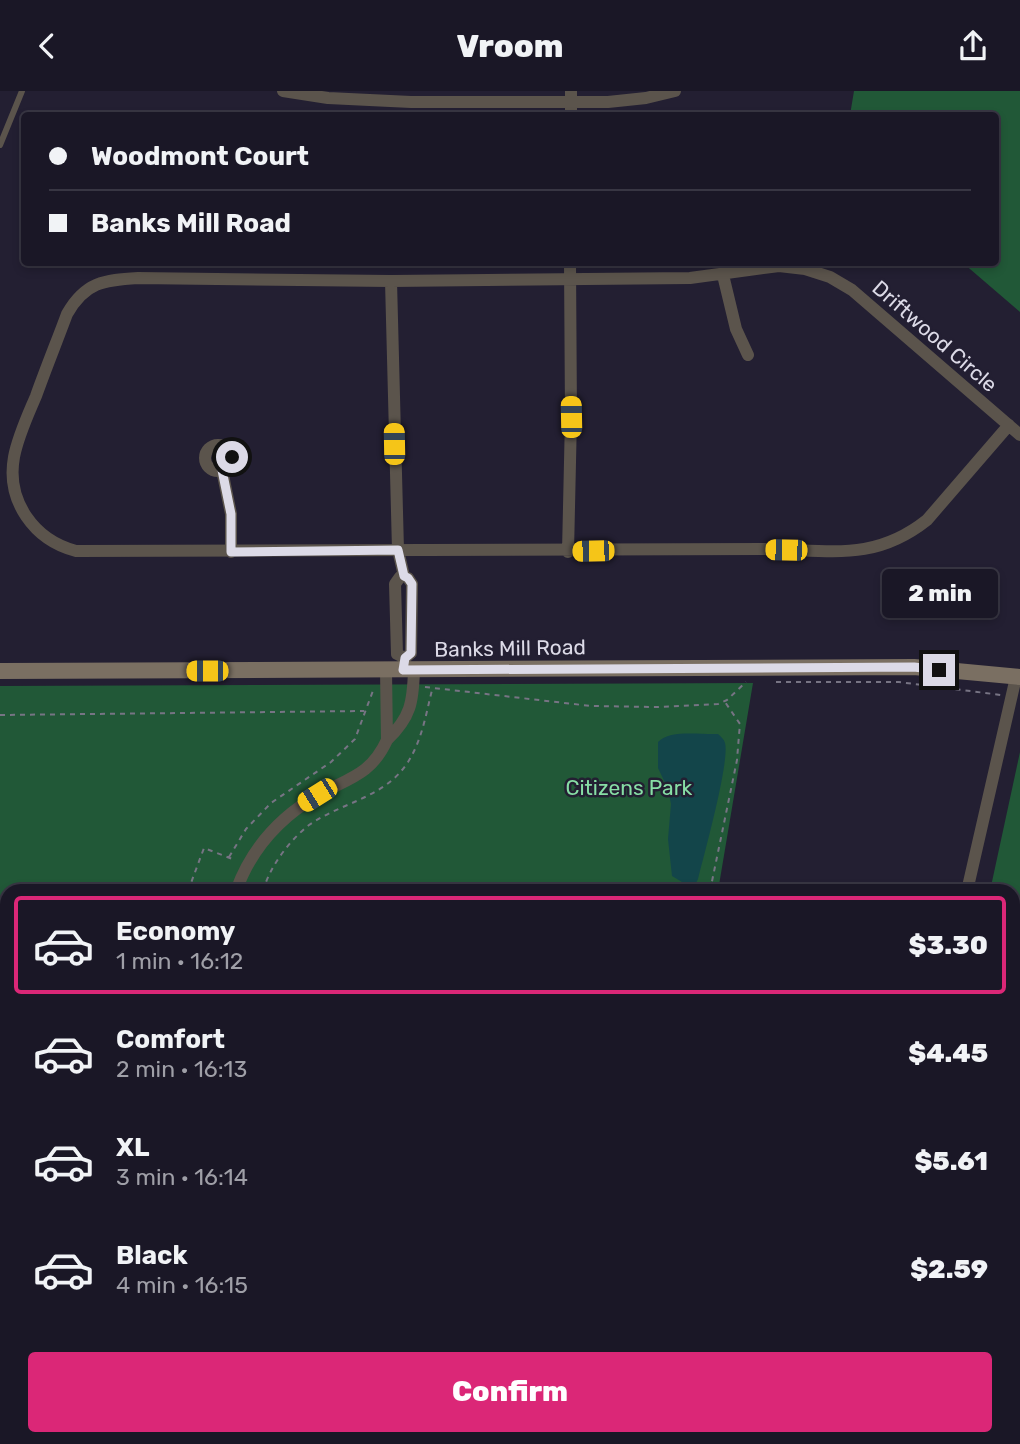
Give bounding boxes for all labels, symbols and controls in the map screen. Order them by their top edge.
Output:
icon: back [28,27,66,65]
text: Vroom [457,27,563,65]
icon: share [954,27,992,65]
text: Woodmont Court [91,141,309,172]
text: Banks Mill Road [91,208,291,239]
street label: Driftwood Circle [867,275,1003,397]
car [561,396,582,438]
car [384,423,405,465]
route start [216,441,248,473]
car [765,539,808,561]
car [572,540,615,562]
callout: 2 min [881,568,997,617]
text: 2 min [908,579,972,607]
street label: Banks Mill Road [434,634,586,662]
route end [923,654,955,686]
car [187,661,229,682]
car [294,775,341,815]
park label: Citizens Park [566,775,693,800]
icon: car [32,914,95,977]
text: Economy [116,916,235,947]
text: $3.30 [909,930,988,961]
text: 1 min · 16:12 [116,947,243,975]
icon: car [32,1022,95,1085]
text: Comfort [116,1024,225,1055]
text: $4.45 [908,1038,988,1069]
text: 2 min · 16:13 [116,1055,247,1083]
icon: car [32,1130,95,1193]
text: XL [116,1132,149,1163]
text: $5.61 [914,1146,988,1177]
text: 3 min · 16:14 [116,1163,248,1191]
icon: car [32,1238,95,1301]
text: Black [116,1240,188,1271]
text: $2.59 [910,1254,988,1285]
text: 4 min · 16:15 [116,1271,248,1299]
button: Confirm [28,1352,992,1432]

